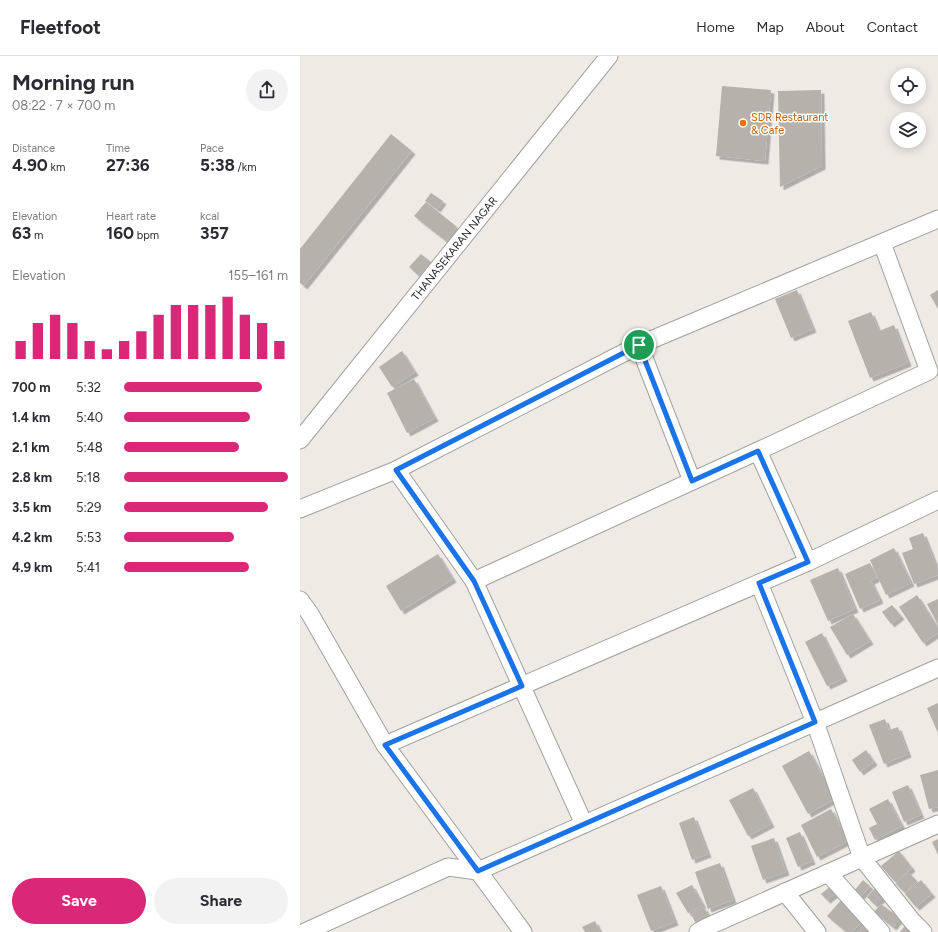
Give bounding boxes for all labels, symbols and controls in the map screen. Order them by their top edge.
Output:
text: Fleetfoot [20,16,101,39]
text: Home [696,19,735,36]
text: Map [757,19,784,36]
text: About [806,19,845,36]
text: Contact [867,19,918,36]
map controls [890,68,926,148]
button: locate [890,68,926,104]
text: Morning run [12,69,135,96]
button: share [246,69,288,111]
text: 08:22 · 7 × 700 m [12,98,115,113]
place label: SDR Restaurant & Cafe [751,111,828,137]
button: layers [890,112,926,148]
marker: SDR Restaurant & Cafe [738,118,748,128]
text: Distance [12,142,55,155]
text: Time [106,142,130,155]
text: Pace [200,142,224,155]
text: 4.90 [12,155,48,175]
text: 27:36 [106,155,150,175]
text: 5:38 [200,155,235,175]
text: km [48,161,65,174]
text: /km [235,161,257,174]
street label: THANASEKARAN NAGAR [409,194,500,303]
text: Elevation [12,210,57,223]
text: Heart rate [106,210,156,223]
text: kcal [200,210,219,223]
text: 63 [12,223,31,243]
text: 160 [106,223,134,243]
text: 357 [200,223,229,243]
text: m [31,229,43,242]
text: bpm [134,229,159,242]
text: Elevation [12,268,65,283]
text: 155–161 m [228,268,288,283]
pin [622,328,656,362]
icon: arrive [628,334,650,356]
text: 700 m [12,380,51,395]
text: 5:32 [76,380,101,395]
text: 1.4 km [12,410,50,425]
text: 5:40 [76,410,103,425]
text: 2.1 km [12,440,50,455]
text: 5:48 [76,440,103,455]
text: 2.8 km [12,470,52,485]
text: 5:18 [76,470,100,485]
text: 3.5 km [12,500,51,515]
text: 5:29 [76,500,101,515]
text: 4.2 km [12,530,52,545]
text: 5:53 [76,530,101,545]
text: 4.9 km [12,560,52,575]
text: 5:41 [76,560,100,575]
button: Save [12,878,146,924]
button: Share [154,878,288,924]

